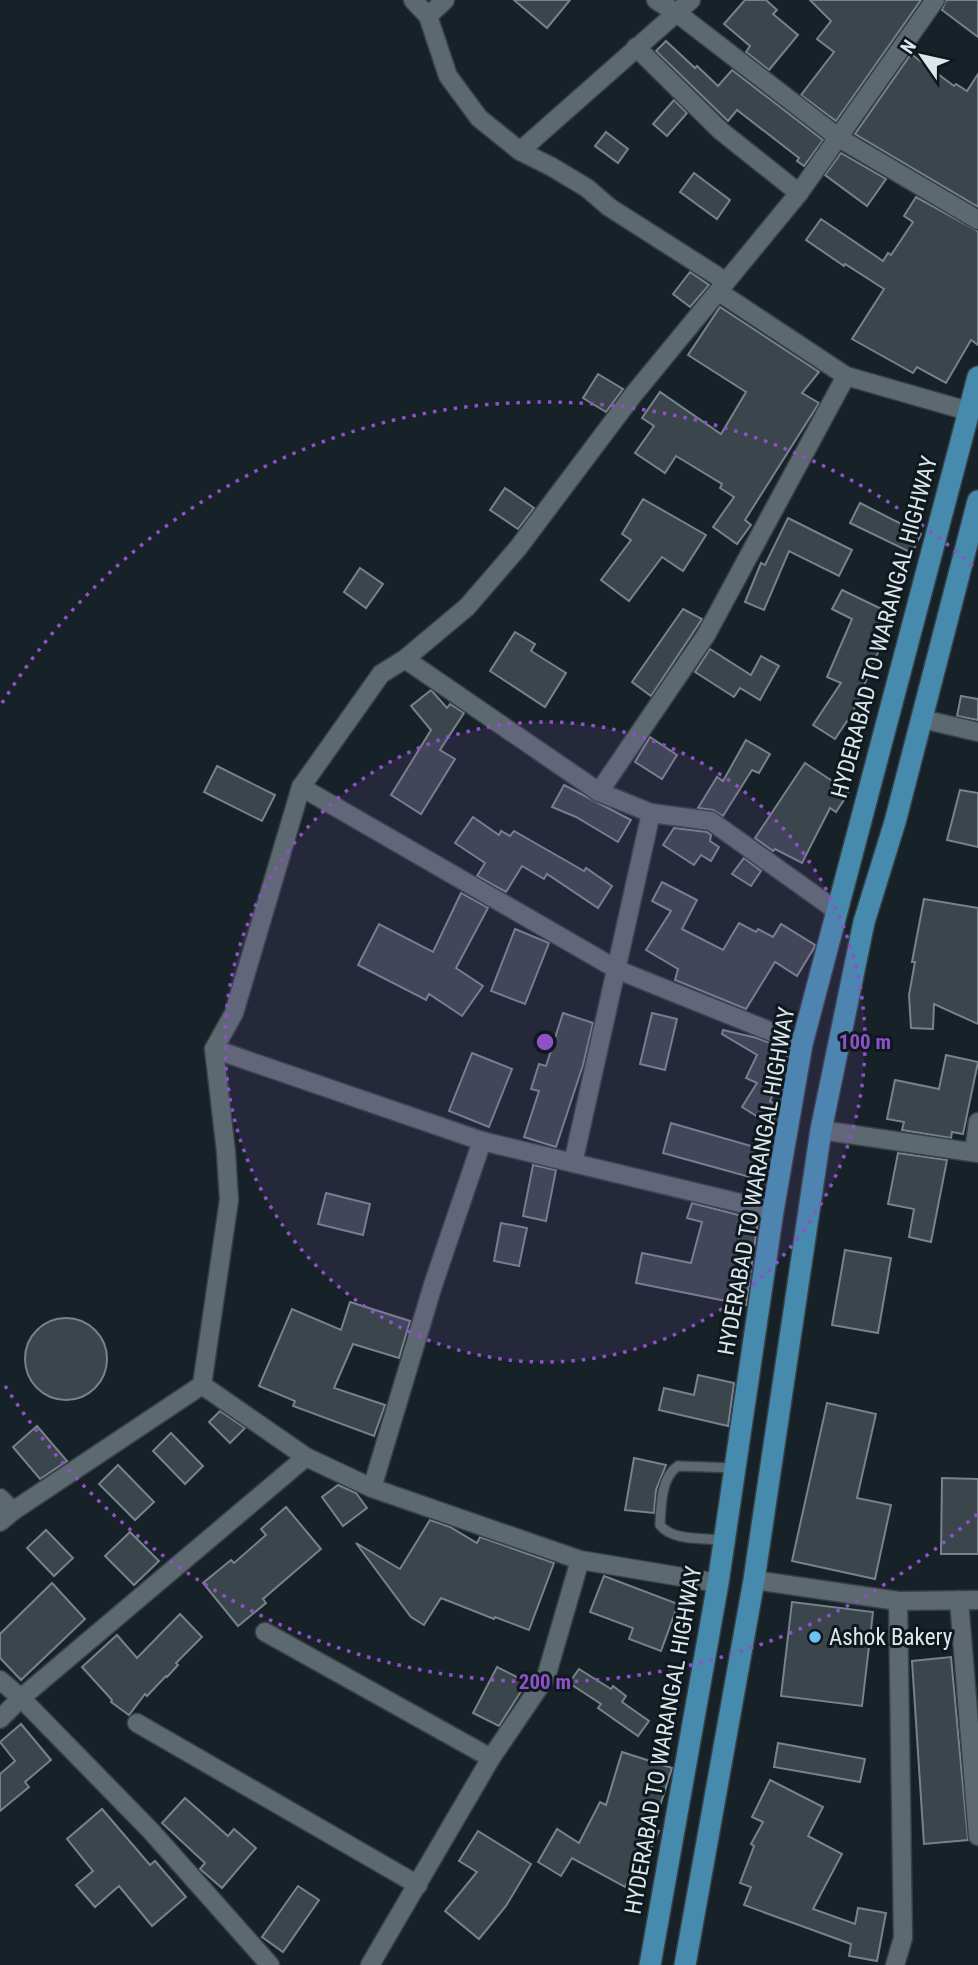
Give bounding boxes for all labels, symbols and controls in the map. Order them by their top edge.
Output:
north arrow [887,21,957,91]
text: N [896,36,921,58]
street label: HYDERABAD TO WARANGAL HIGHWAY [826,453,943,801]
street label: HYDERABAD TO WARANGAL HIGHWAY [713,1005,800,1357]
centre of rings [533,1030,557,1054]
text: 100 m [839,1030,891,1054]
street label: HYDERABAD TO WARANGAL HIGHWAY [620,1564,707,1916]
place label: Ashok Bakery [829,1624,953,1651]
marker: Ashok Bakery [807,1629,823,1645]
text: 200 m [519,1670,571,1694]

